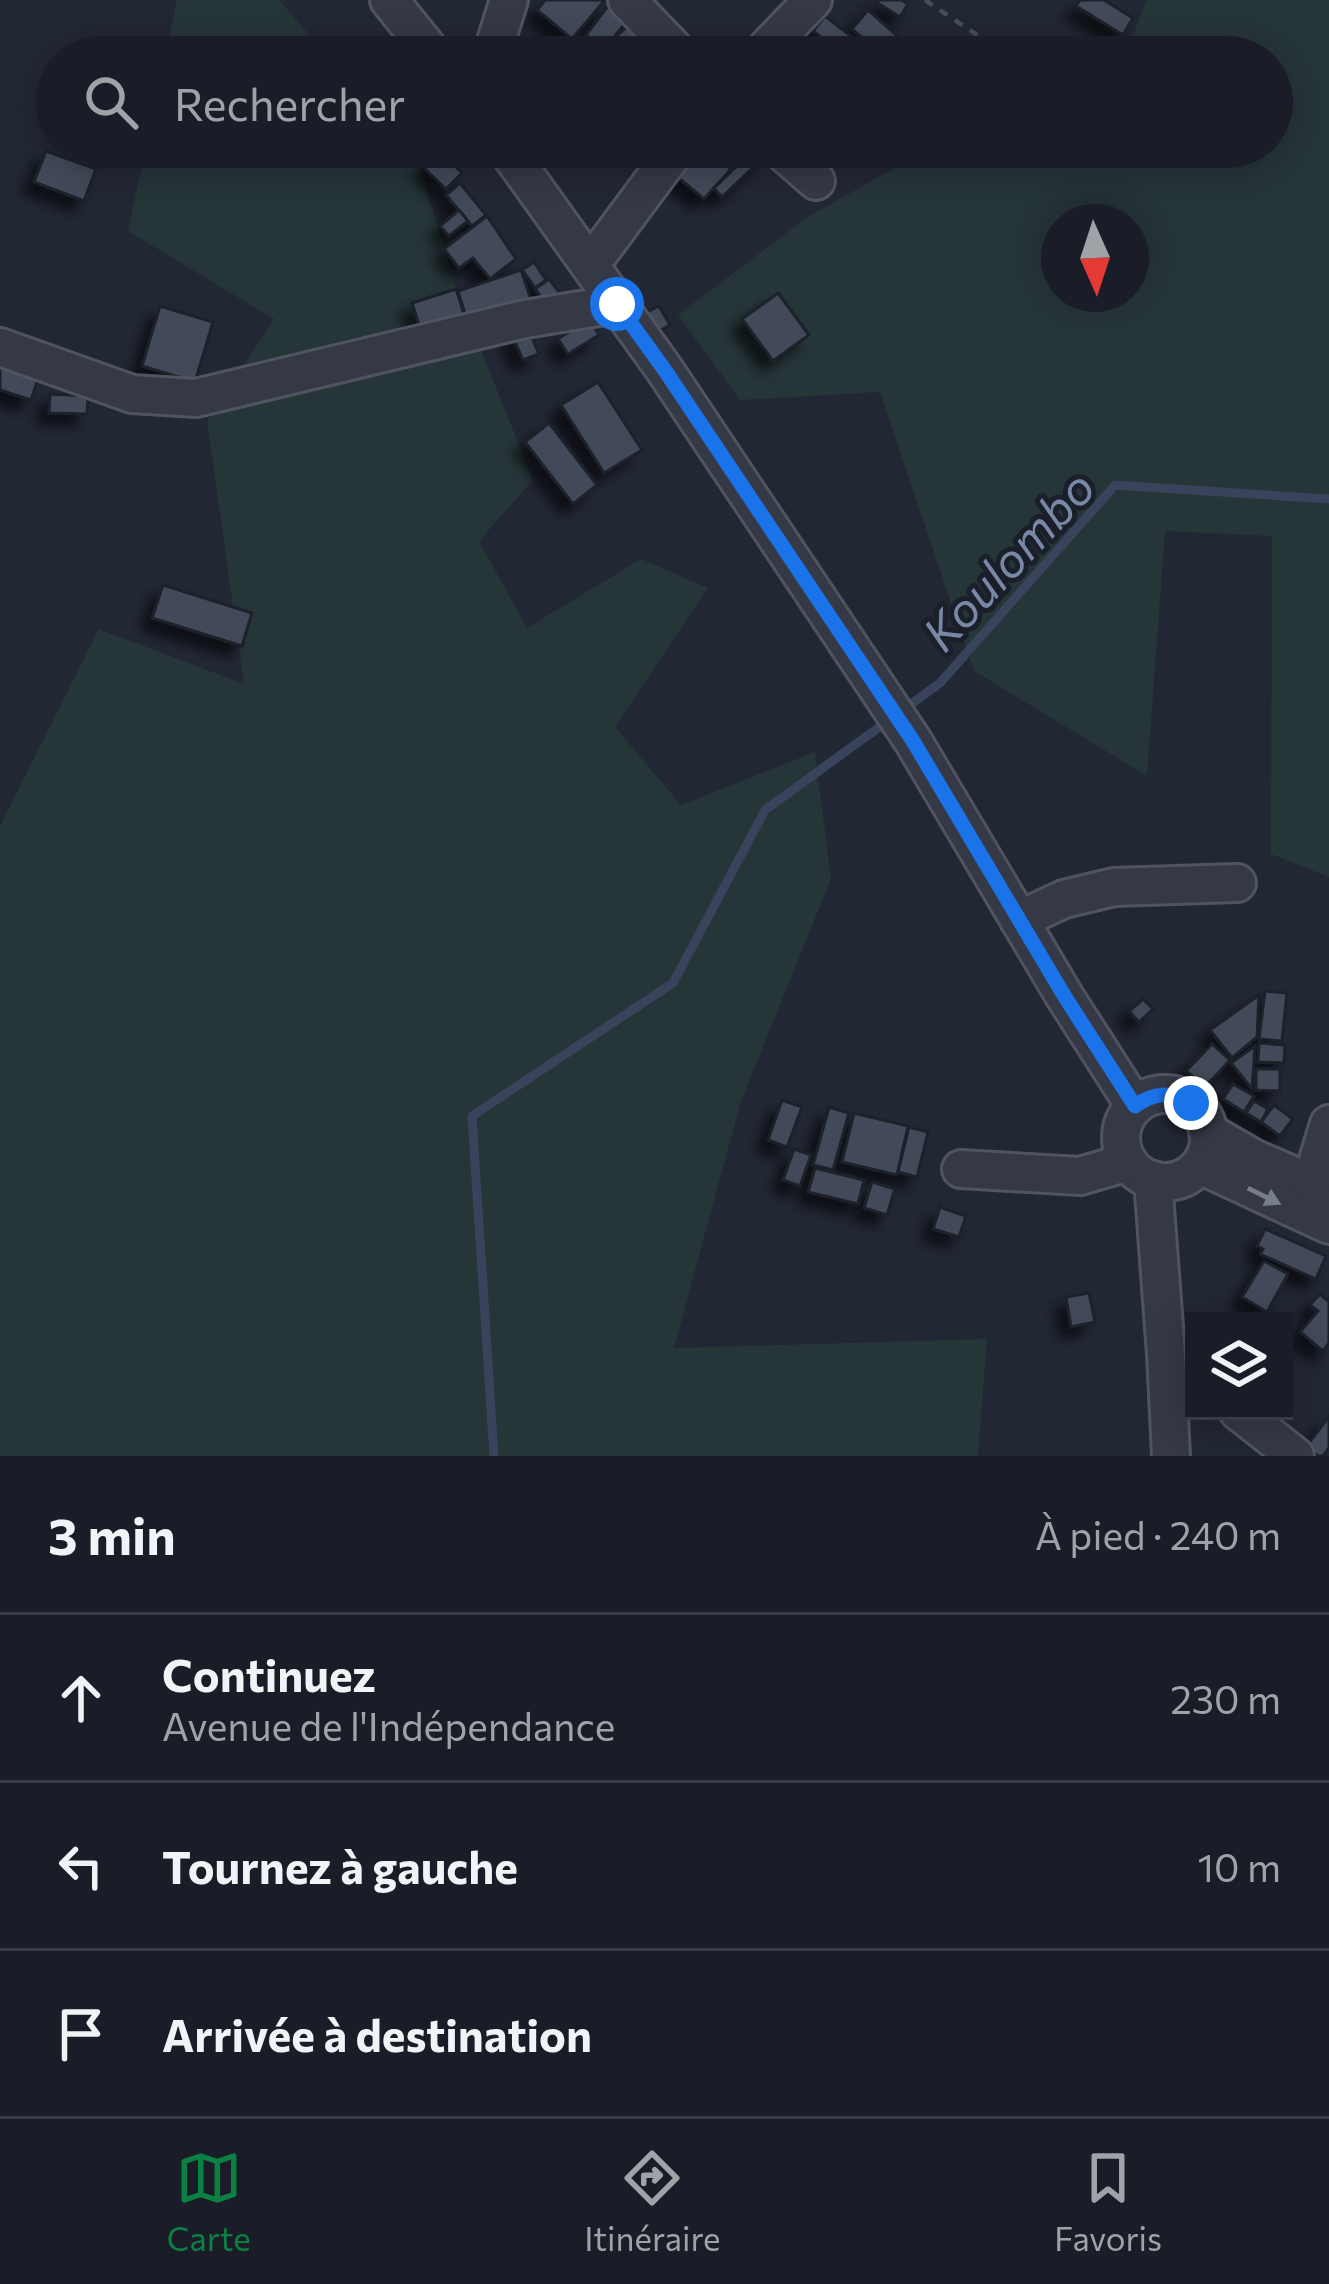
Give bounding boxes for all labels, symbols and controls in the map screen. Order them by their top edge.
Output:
search box [36,36,1293,168]
icon: search [78,69,144,135]
text: Rechercher [174,75,405,130]
north arrow [1041,204,1149,312]
route start [590,277,644,331]
water label: Koulombo [909,457,1105,661]
route end [1164,1076,1218,1130]
one-way arrow [1247,1185,1281,1205]
map controls [1185,1312,1293,1420]
button: layers [1185,1312,1293,1420]
text: 3 min [48,1503,176,1566]
text: À pied · 240 m [1035,1510,1281,1558]
text: Continuez [162,1646,376,1701]
icon: ahead [48,1665,114,1731]
text: 230 m [1170,1674,1281,1722]
text: Avenue de l'Indépendance [162,1701,615,1749]
icon: left [48,1833,114,1899]
text: Tournez à gauche [162,1838,518,1893]
text: 10 m [1197,1842,1281,1890]
icon: arrive [48,2001,114,2067]
text: Arrivée à destination [162,2006,592,2061]
tab: Carte [167,2145,251,2258]
tab: Itinéraire [584,2145,721,2258]
tab: Favoris [1054,2145,1162,2258]

